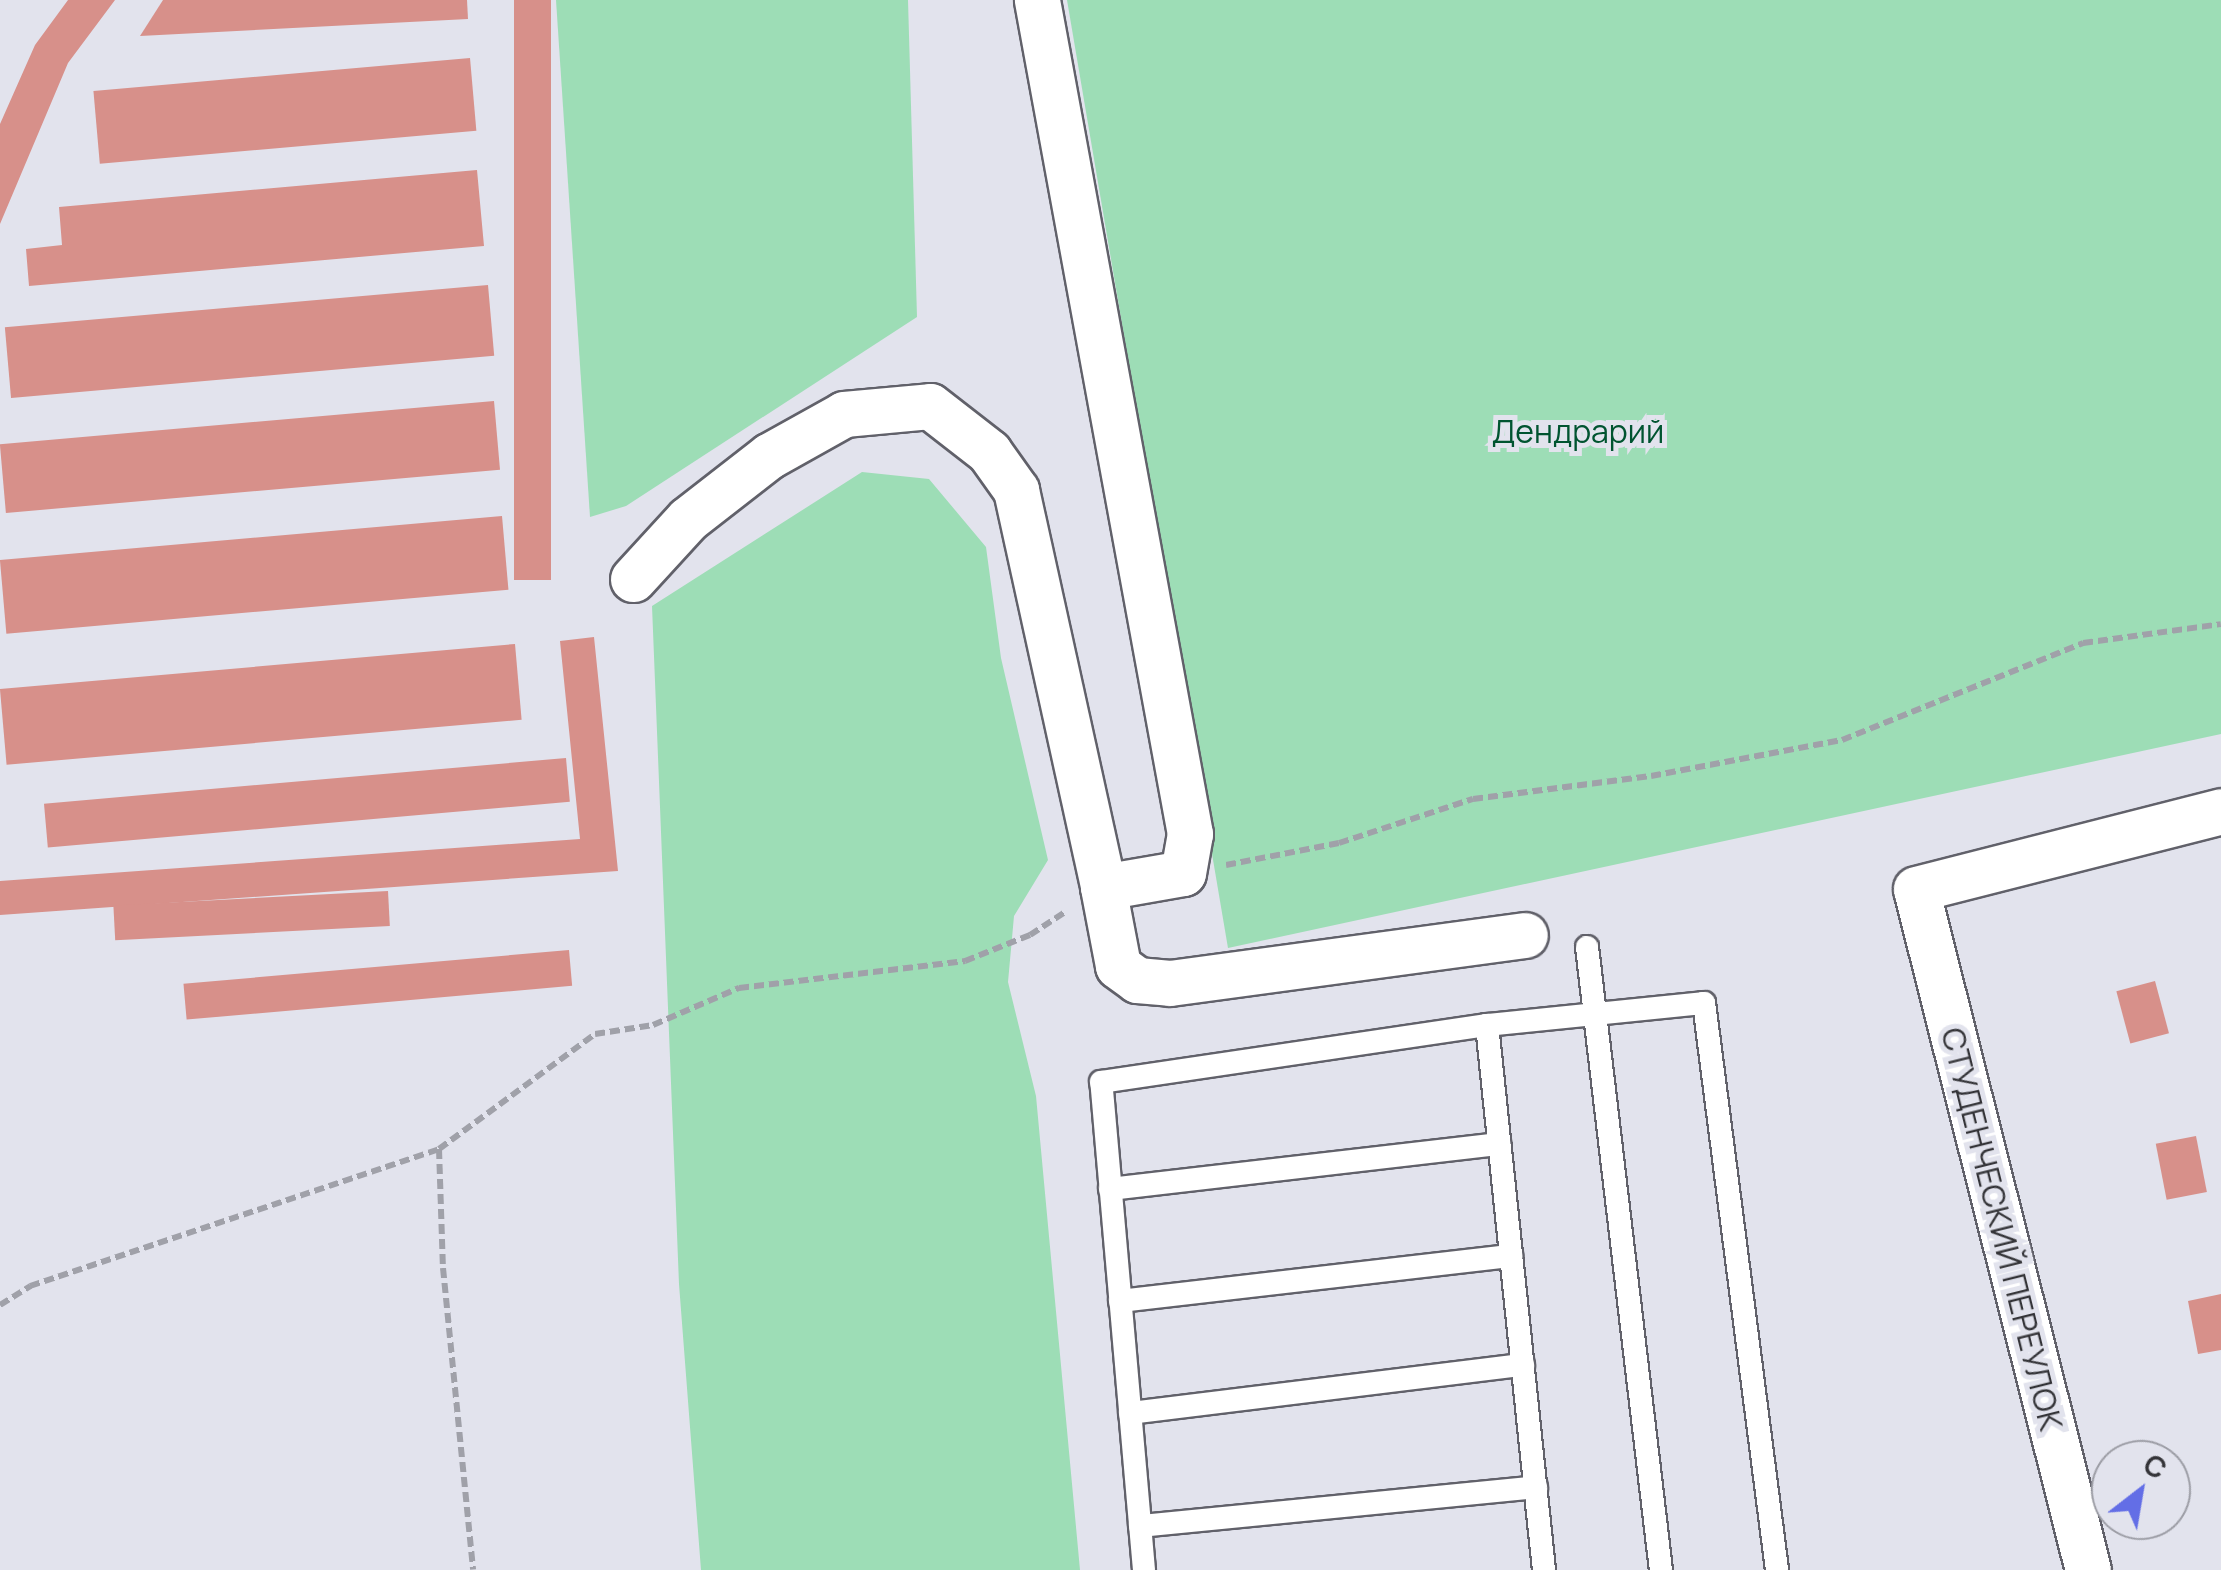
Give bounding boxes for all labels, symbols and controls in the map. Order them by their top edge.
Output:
park label: Дендрарий [1492,412,1664,450]
street label: СТУДЕНЧЕСКИЙ ПЕРЕУЛОК [1933,1024,2071,1434]
north arrow [2091,1440,2191,1540]
text: С [2137,1444,2174,1488]

